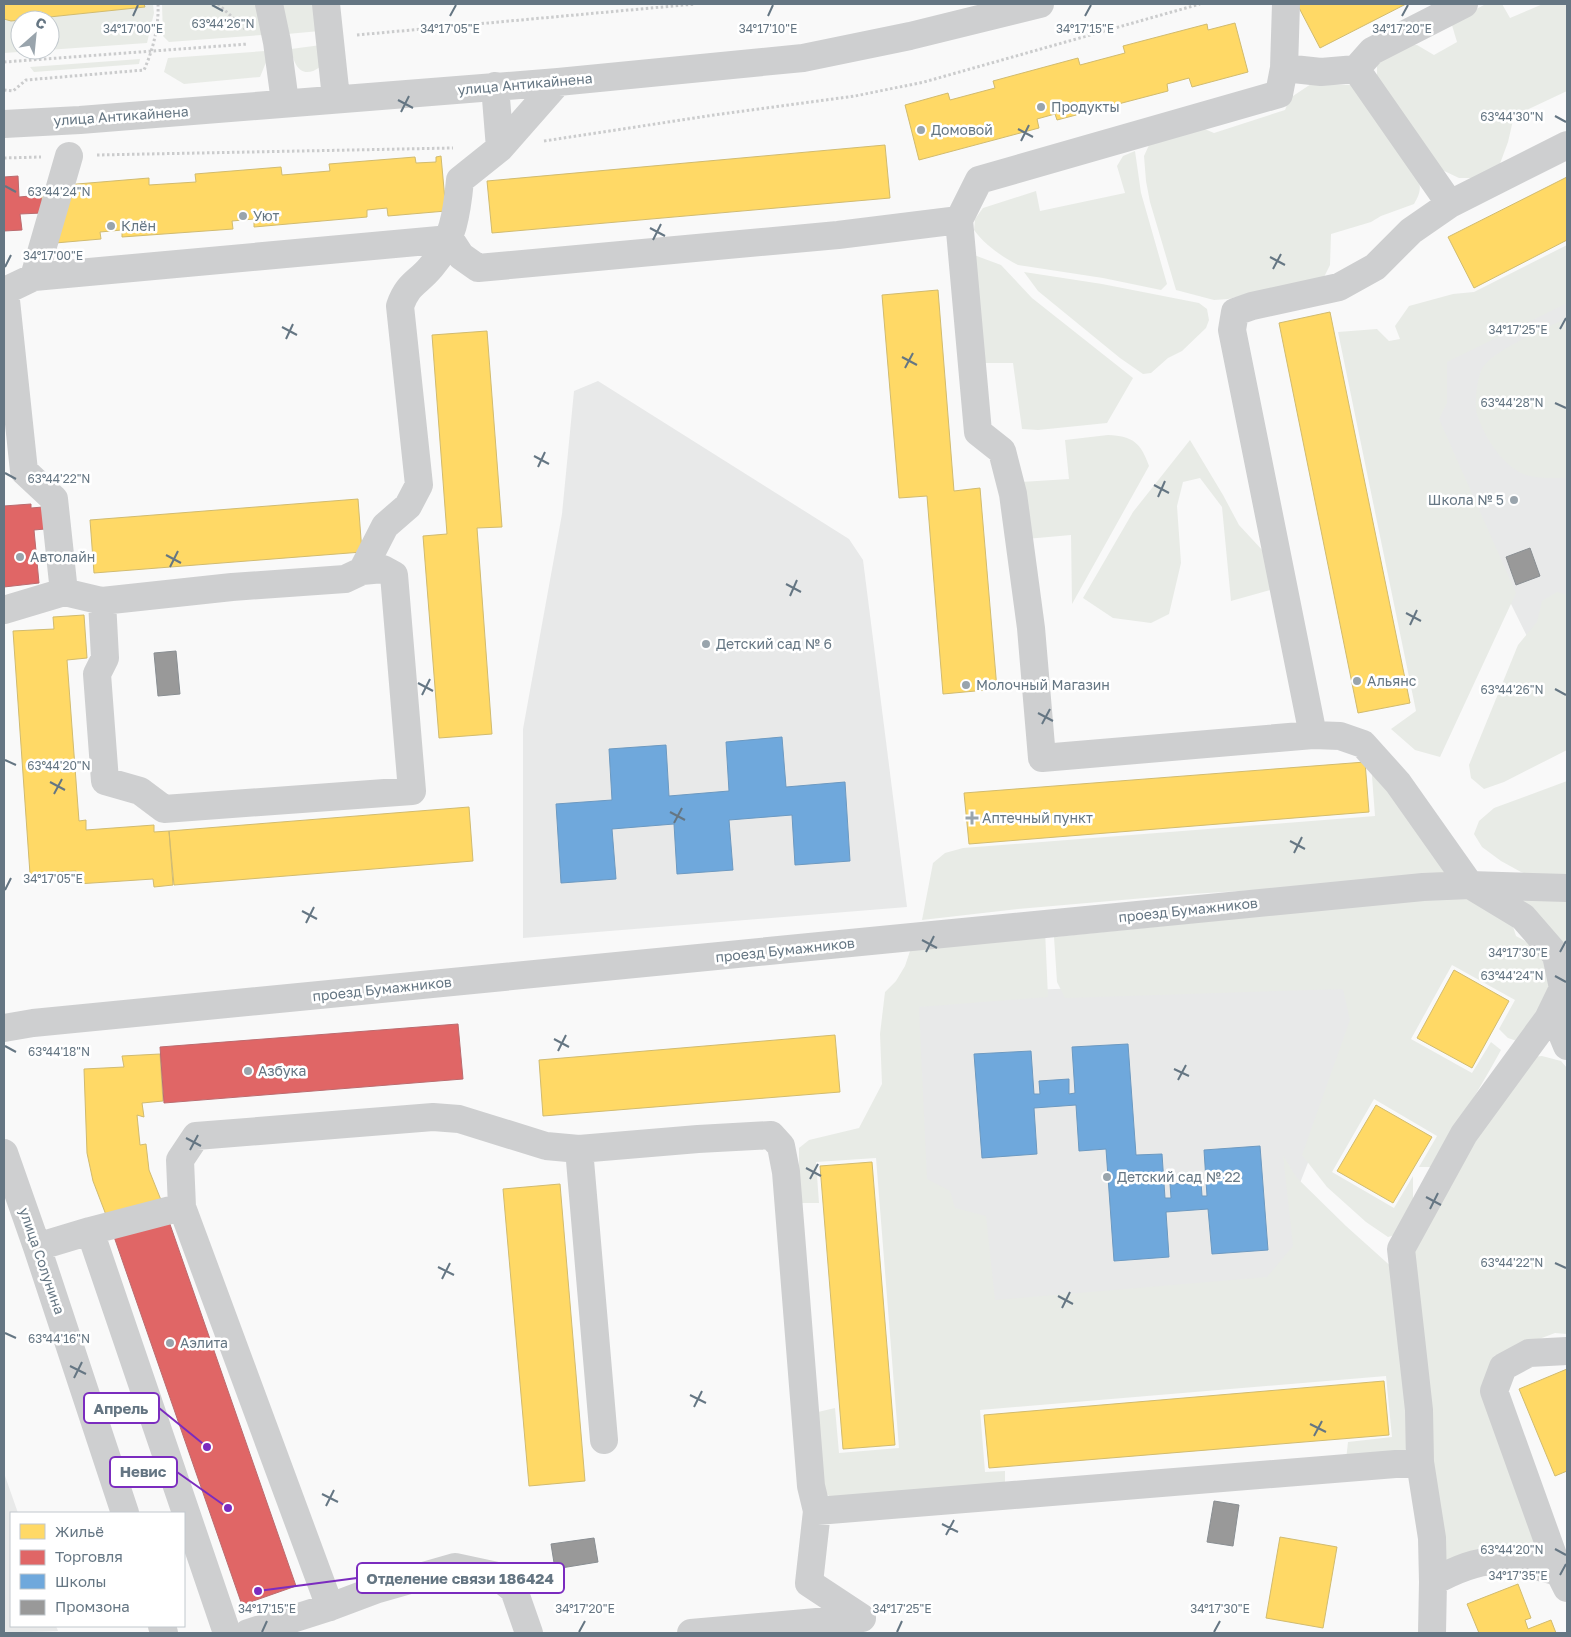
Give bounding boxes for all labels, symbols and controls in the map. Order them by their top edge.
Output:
north arrow [10,10,60,60]
text: С [33,13,49,33]
text: 63°44'26"N [191,16,255,31]
text: 34°17'00"E [103,21,163,36]
text: 34°17'05"E [420,21,480,36]
text: 34°17'10"E [739,21,797,36]
text: 34°17'15"E [1056,21,1114,36]
text: 34°17'20"E [1372,21,1432,36]
street label: улица Антикайнена [457,69,593,98]
place label: Продукты [1051,98,1120,115]
marker: Продукты [1035,101,1047,113]
street label: улица Антикайнена [53,102,189,129]
text: 63°44'30"N [1480,109,1544,124]
place label: Домовой [931,121,993,138]
marker: Домовой [915,124,927,136]
text: 63°44'24"N [27,184,91,199]
place label: Уют [253,207,280,224]
marker: Уют [237,210,249,222]
place label: Клён [121,217,156,234]
marker: Клён [105,220,117,232]
text: 34°17'00"E [23,248,83,263]
text: 34°17'25"E [1488,322,1548,337]
text: 63°44'28"N [1480,395,1544,410]
text: 63°44'22"N [28,471,90,486]
place label: Школа № 5 [1428,491,1504,508]
marker: Школа № 5 [1508,494,1520,506]
place label: Автолайн [30,548,95,565]
marker: Автолайн [14,551,26,563]
place label: Детский сад № 6 [716,635,832,652]
marker: Детский сад № 6 [700,638,712,650]
place label: Альянс [1367,672,1417,689]
marker: Альянс [1351,675,1363,687]
place label: Молочный Магазин [976,676,1110,693]
marker: Молочный Магазин [960,679,972,691]
text: 63°44'26"N [1480,682,1544,697]
text: 63°44'20"N [27,758,91,773]
place label: Аптечный пункт [982,809,1093,826]
marker: Аптечный пункт [966,812,978,824]
text: 34°17'05"E [23,871,83,886]
street label: проезд Бумажников [1117,894,1259,925]
street label: проезд Бумажников [714,934,856,965]
text: 34°17'30"E [1488,945,1548,960]
text: 63°44'24"N [1480,968,1544,983]
street label: проезд Бумажников [311,973,453,1004]
text: 63°44'18"N [28,1044,90,1059]
place label: Азбука [258,1062,306,1079]
marker: Азбука [242,1065,254,1077]
place label: Детский сад № 22 [1117,1168,1241,1185]
marker: Детский сад № 22 [1101,1171,1113,1183]
street label: улица Солунина [16,1205,69,1316]
text: 63°44'22"N [1481,1255,1543,1270]
text: 63°44'16"N [28,1331,90,1346]
place label: Аэлита [180,1334,228,1351]
marker: Аэлита [164,1337,176,1349]
callout: Апрель [84,1393,159,1423]
text: Апрель [94,1399,148,1417]
callout: Невис [110,1457,177,1487]
text: Невис [120,1462,167,1480]
legend [10,1512,185,1627]
text: Жильё [55,1522,104,1540]
text: 63°44'20"N [1480,1542,1544,1557]
text: Торговля [55,1547,123,1565]
callout: Отделение связи 186424 [357,1563,564,1593]
text: 34°17'35"E [1488,1568,1548,1583]
text: Отделение связи 186424 [366,1569,554,1587]
text: Школы [55,1572,106,1590]
text: Промзона [55,1597,130,1615]
text: 34°17'15"E [238,1601,296,1616]
text: 34°17'20"E [555,1601,615,1616]
text: 34°17'25"E [872,1601,932,1616]
text: 34°17'30"E [1190,1601,1250,1616]

